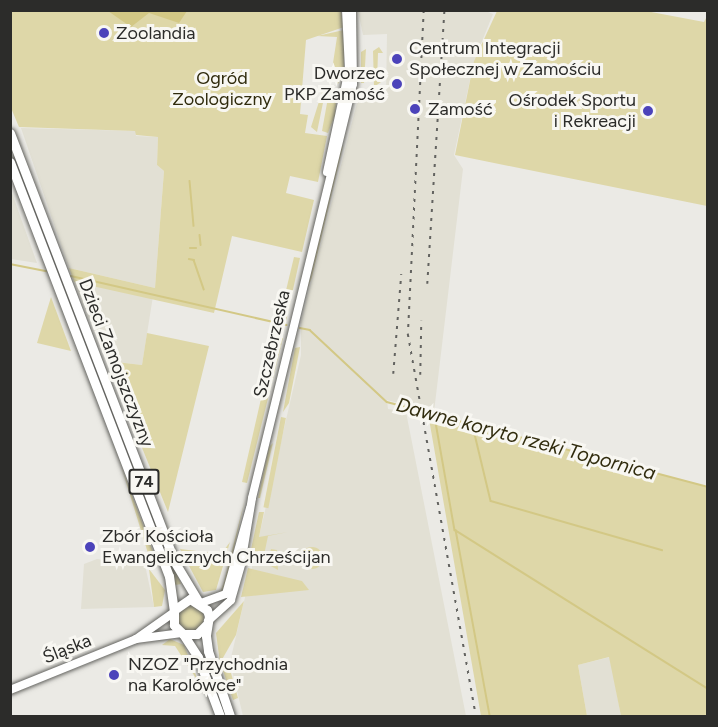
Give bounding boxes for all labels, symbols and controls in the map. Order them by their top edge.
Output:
place label: Zoolandia [116,22,196,44]
marker: Zoolandia [97,26,111,40]
place label: Centrum Integracji Społecznej w Zamościu [409,38,601,80]
marker: Centrum Integracji Społecznej w Zamościu [390,52,404,66]
place label: Dworzec PKP Zamość [284,63,385,106]
park label: Ogród Zoologiczny [172,68,272,110]
marker: Dworzec PKP Zamość [390,77,404,91]
place label: Ośrodek Sportu i Rekreacji [508,90,636,132]
place label: Zamość [428,98,493,120]
marker: Zamość [406,100,424,118]
marker: Ośrodek Sportu i Rekreacji [641,104,655,118]
street label: Dzieci Zamojszczyzny [74,276,158,450]
street label: Szczebrzeska [249,288,295,400]
water label: Dawne koryto rzeki Topornica [394,393,658,485]
road number: 74 [128,469,160,495]
place label: Zbór Kościoła Ewangelicznych Chrześcijan [102,526,330,568]
marker: Zbór Kościoła Ewangelicznych Chrześcijan [83,540,97,554]
street label: Śląska [40,630,94,668]
place label: NZOZ "Przychodnia na Karolówce" [128,654,288,696]
marker: NZOZ "Przychodnia na Karolówce" [105,666,123,684]

